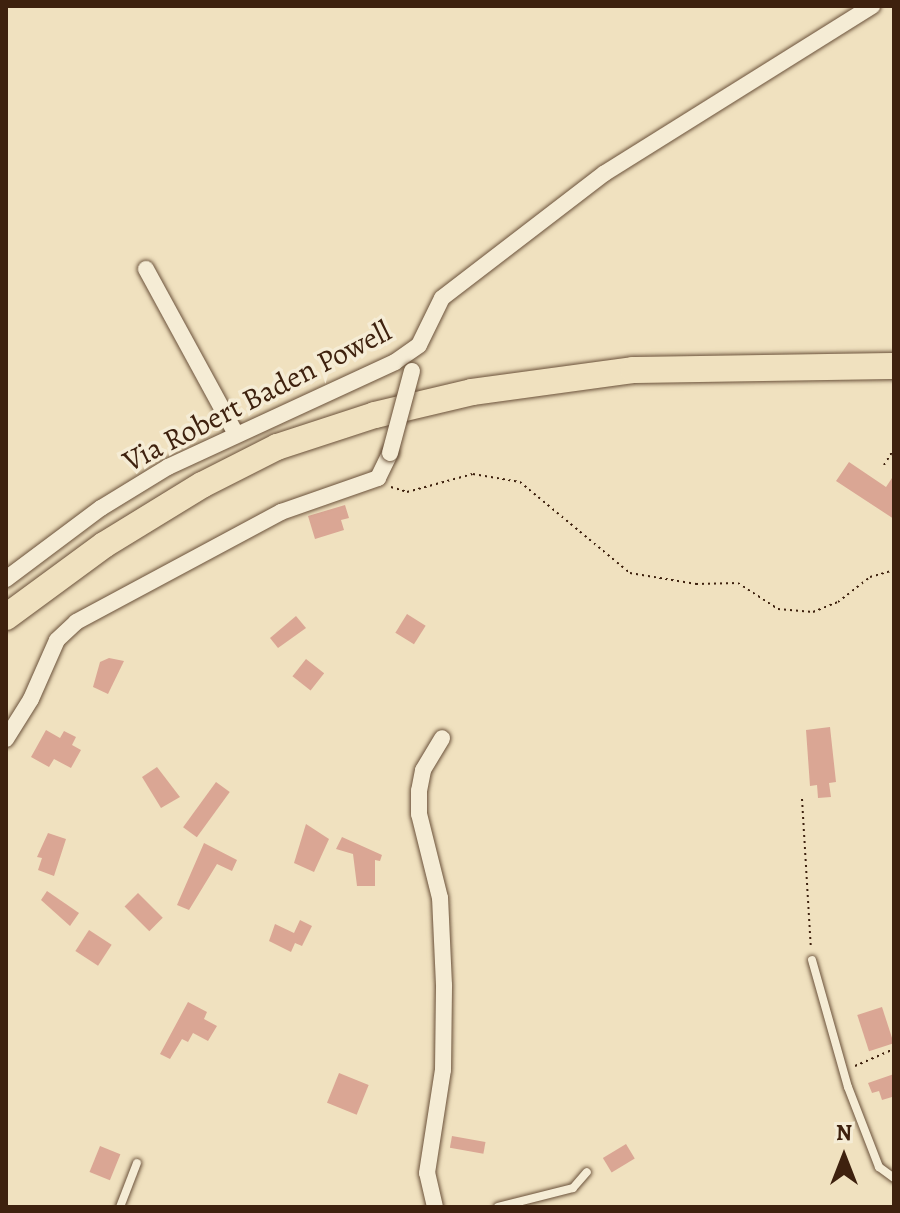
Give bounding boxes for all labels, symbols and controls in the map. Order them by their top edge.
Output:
street label: Via Robert Baden Powell [117,313,397,479]
north arrow [804,1117,884,1197]
text: N [836,1118,852,1148]

